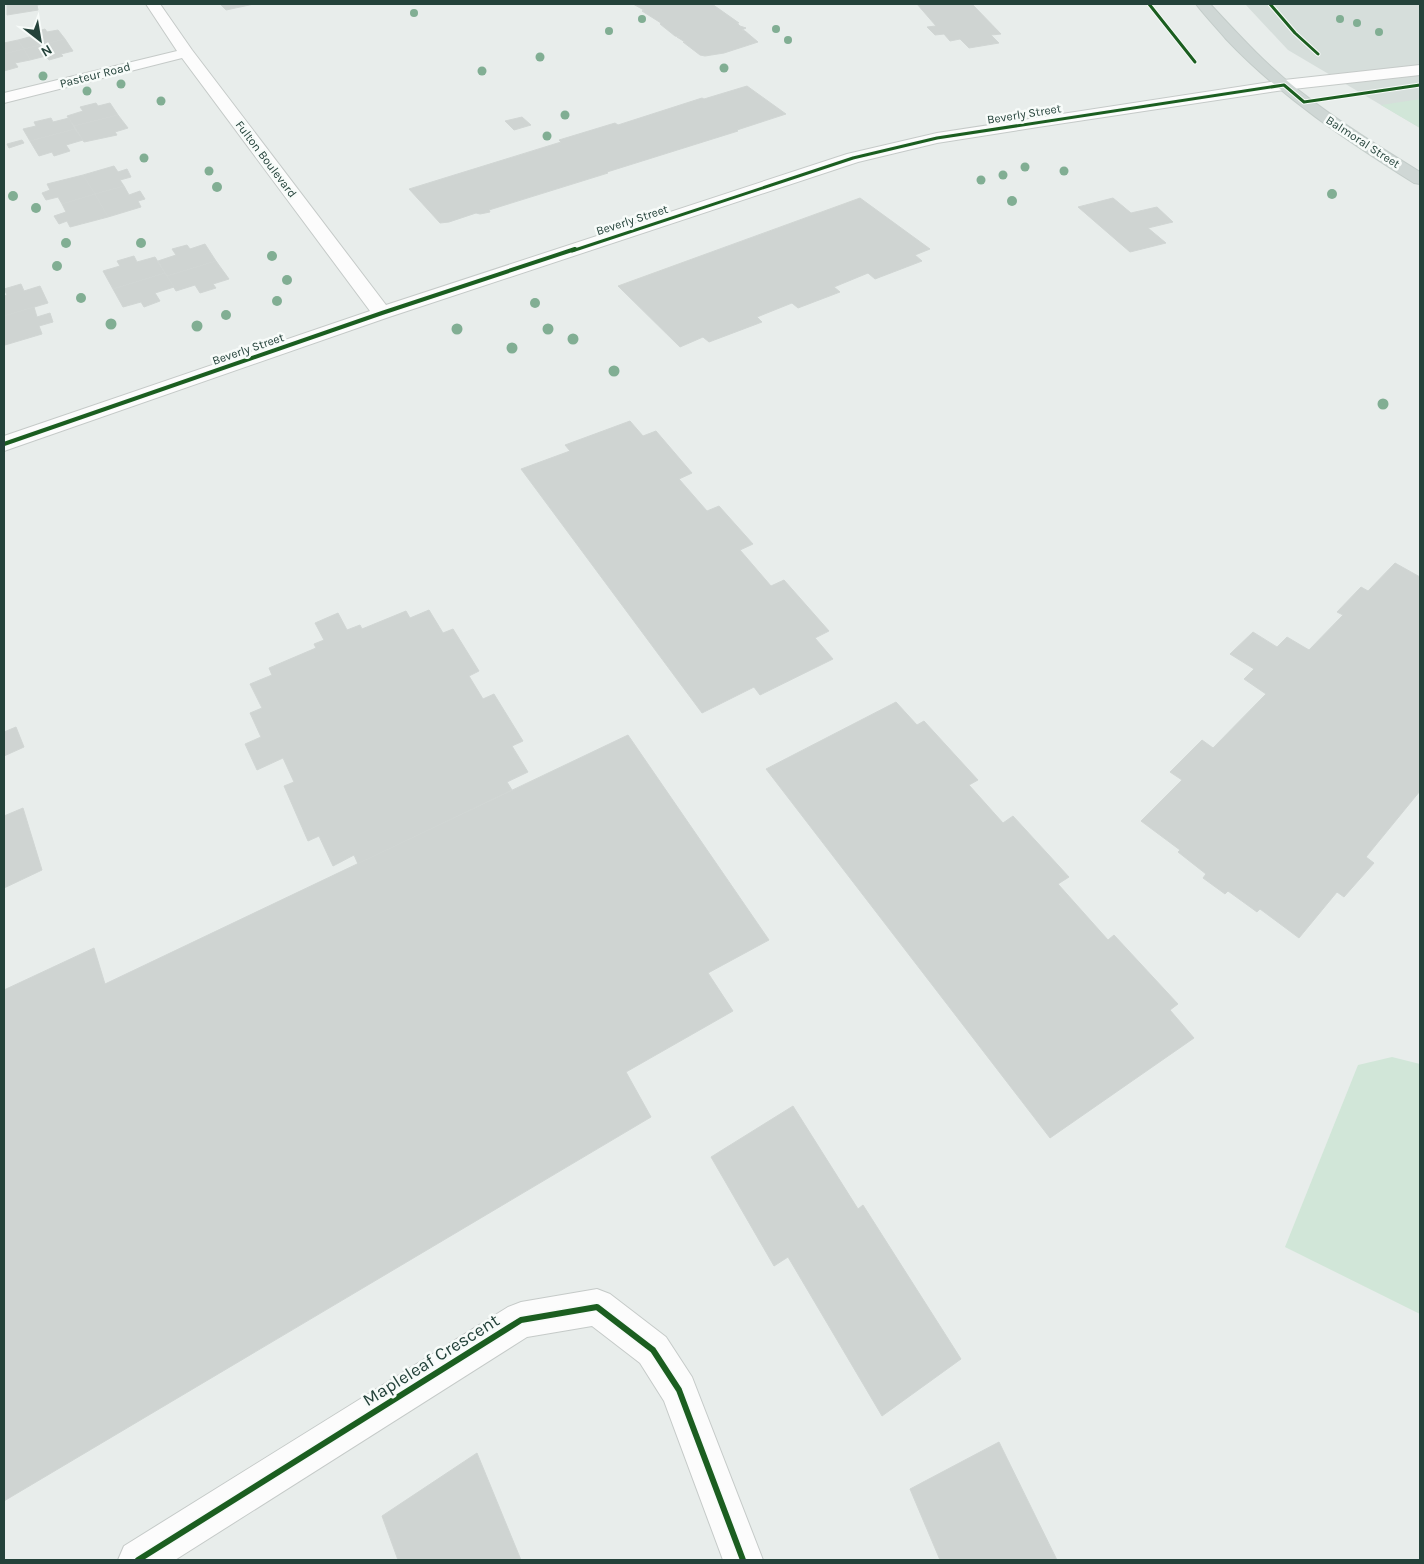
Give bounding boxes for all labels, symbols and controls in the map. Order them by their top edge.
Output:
north arrow [15,15,65,65]
text: N [38,41,55,61]
street label: Pasteur Road [58,59,132,91]
street label: Beverly Street [986,101,1063,127]
street label: Balmoral Street [1323,113,1403,171]
street label: Fulton Boulevard [233,118,299,200]
street label: Beverly Street [594,202,670,238]
street label: Beverly Street [210,330,286,368]
street label: Mapleleaf Crescent [359,1309,504,1411]

